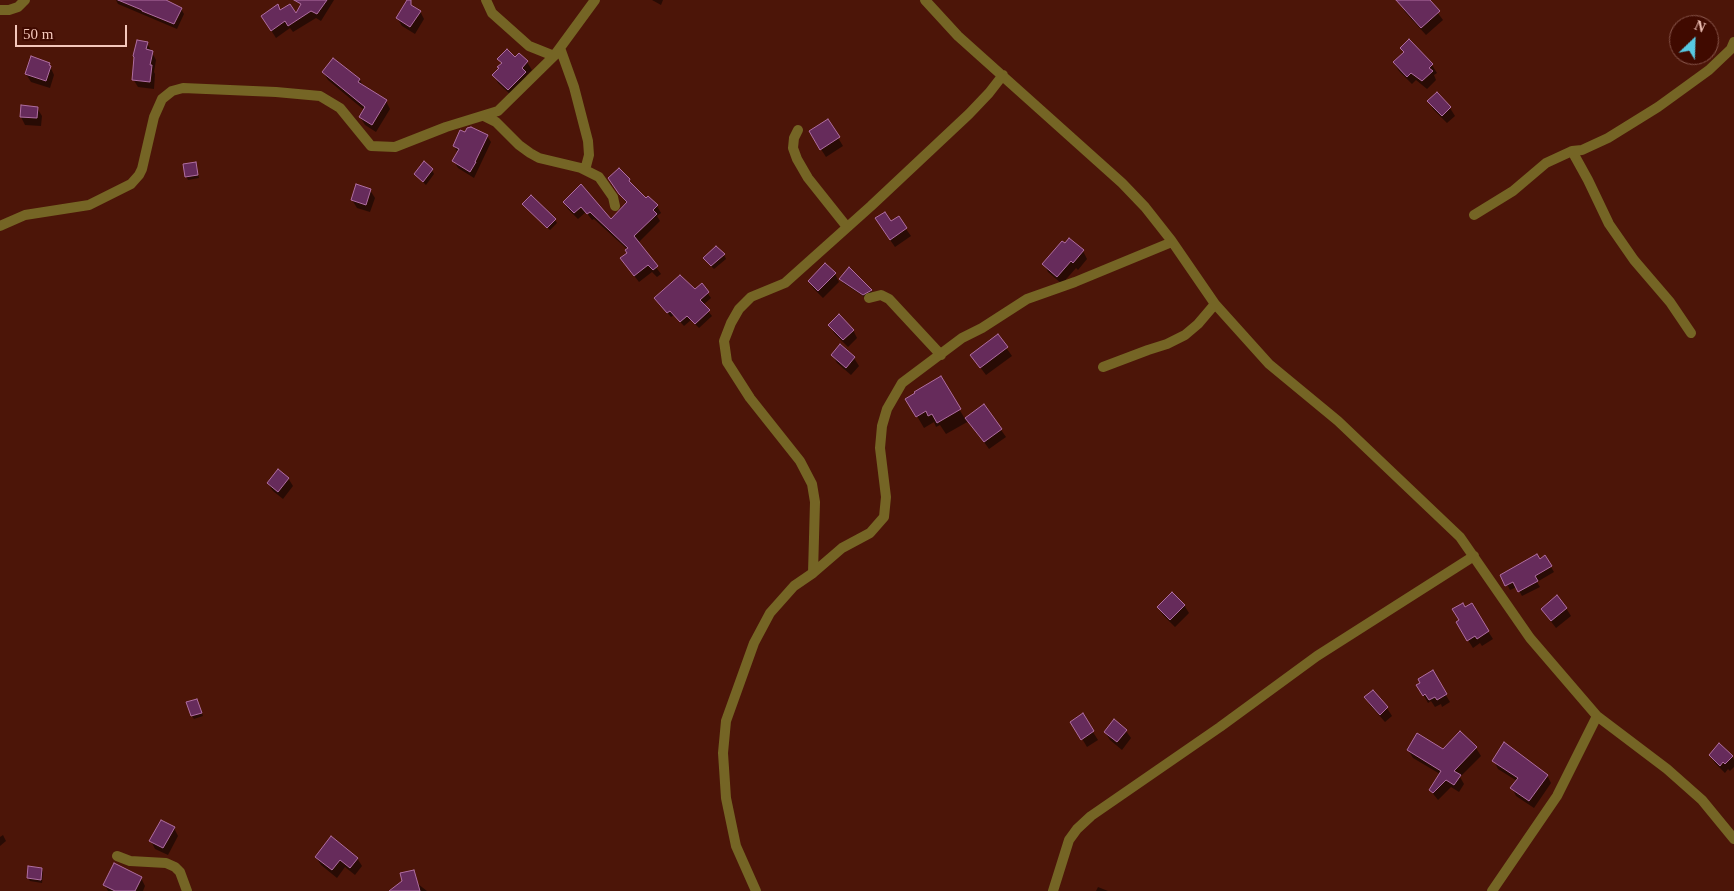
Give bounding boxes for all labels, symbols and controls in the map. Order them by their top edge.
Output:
scale bar [18,15,130,47]
north arrow [1669,15,1719,65]
text: N [1692,18,1708,36]
text: 50 m [23,26,53,42]

